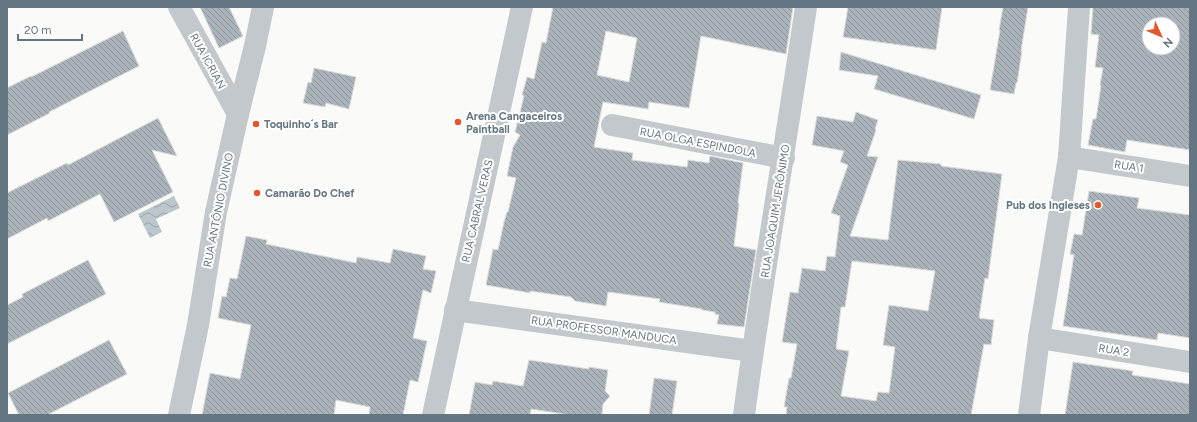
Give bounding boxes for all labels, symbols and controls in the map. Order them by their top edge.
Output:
scale bar [18,16,82,42]
north arrow [1141,16,1181,56]
text: 20 m [24,23,52,37]
street label: RUA ICRIAN [187,31,228,91]
text: N [1160,35,1175,50]
place label: Arena Cangaceiros Paintball [466,110,562,136]
marker: Arena Cangaceiros Paintball [453,117,463,127]
place label: Toquinho´s Bar [264,118,339,131]
marker: Toquinho´s Bar [251,119,261,129]
street label: RUA OLGA ESPINDOLA [639,125,758,160]
street label: RUA JOAQUIM JERÔNIMO [758,143,793,279]
street label: RUA ANTÔNIO DIVINO [200,151,236,268]
street label: RUA CABRAL VERAS [459,158,496,264]
street label: RUA 1 [1113,158,1144,175]
place label: Camarão Do Chef [265,187,355,200]
marker: Camarão Do Chef [252,188,262,198]
place label: Pub dos Ingleses [1006,199,1090,212]
marker: Pub dos Ingleses [1093,200,1103,210]
street label: RUA PROFESSOR MANDUCA [530,314,678,347]
street label: RUA 2 [1098,342,1130,359]

